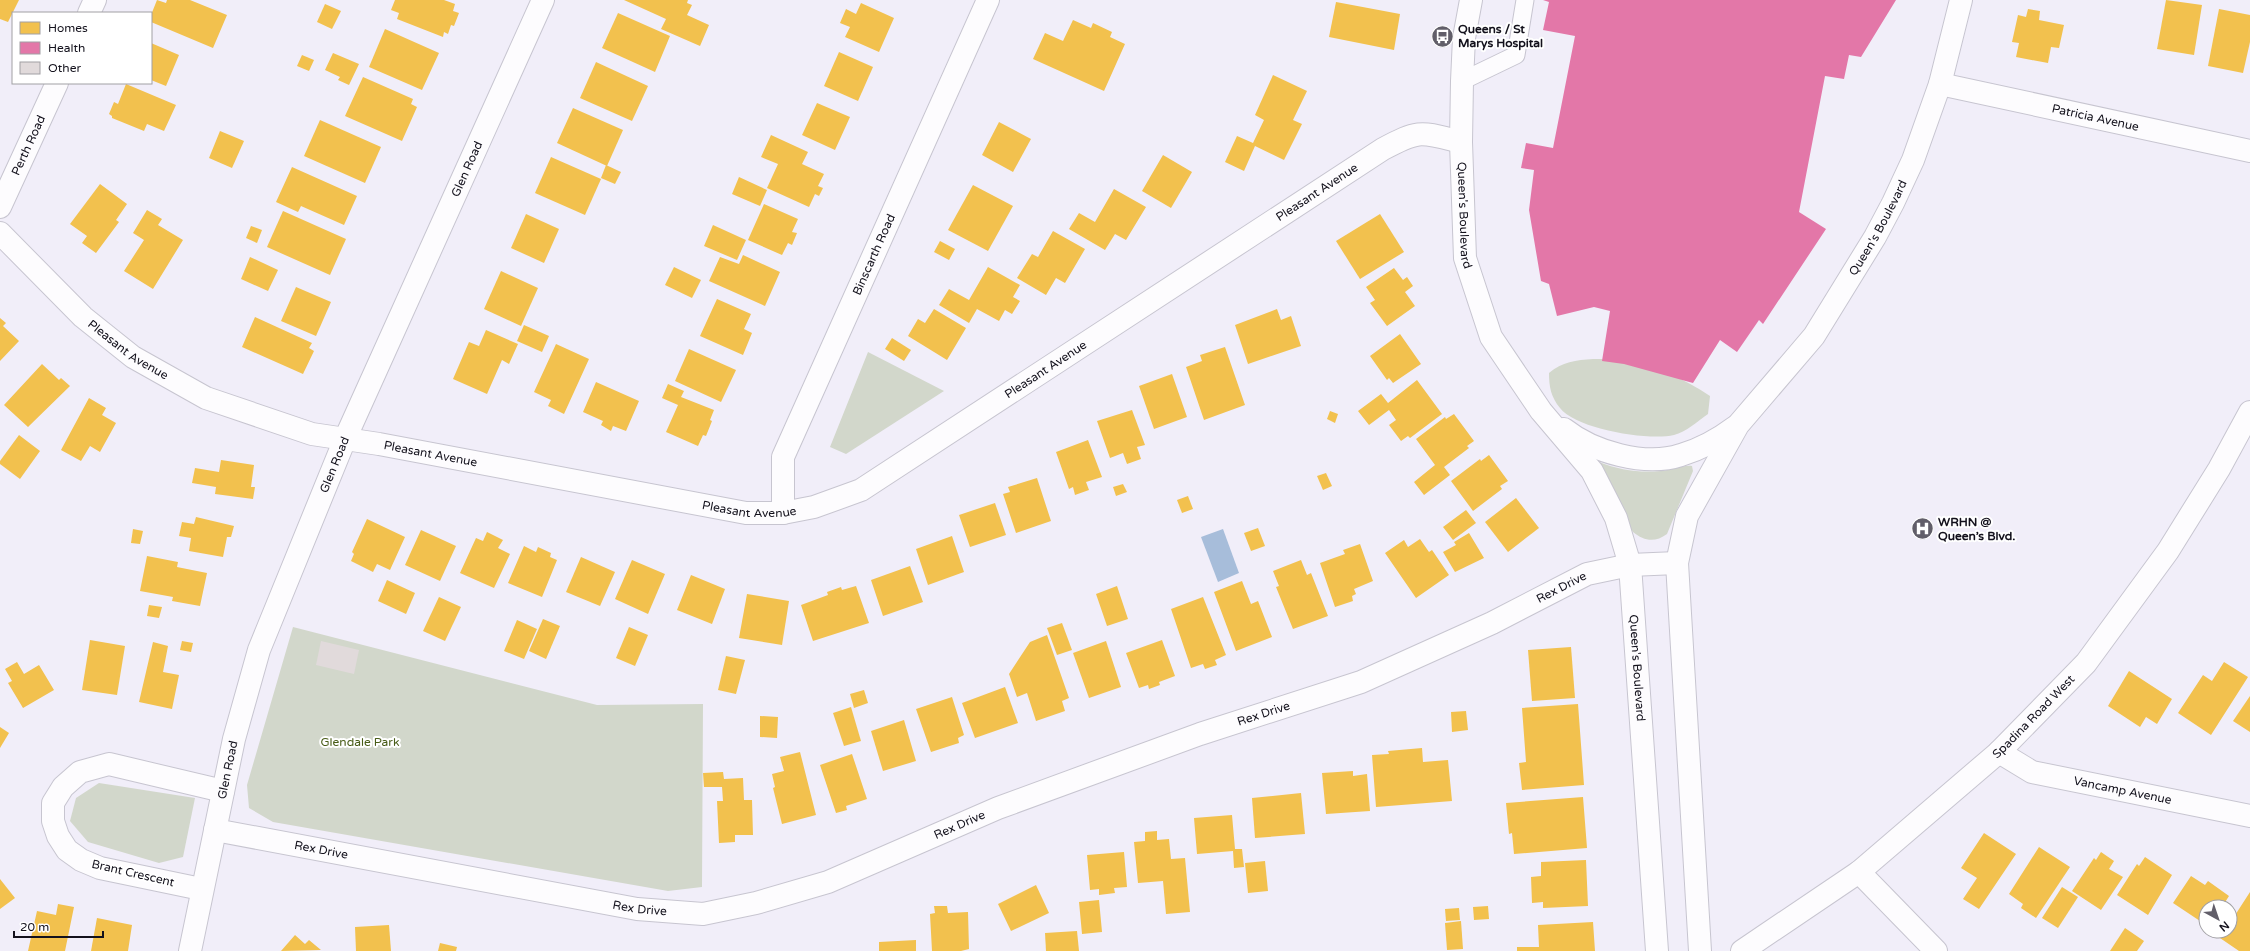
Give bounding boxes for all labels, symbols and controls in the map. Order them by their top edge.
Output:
legend [12,12,152,84]
text: Homes [48,21,88,35]
place label: Queens / St Marys Hospital [1458,22,1543,51]
bus stop icon: Queens / St Marys Hospital [1430,23,1456,49]
text: Health [48,41,85,55]
text: Other [48,61,81,75]
street label: Patricia Avenue [2051,101,2141,134]
street label: Perth Road [9,113,48,177]
street label: Glen Road [448,139,485,199]
street label: Pleasant Avenue [1273,160,1361,224]
street label: Queen's Boulevard [1455,162,1475,270]
street label: Queen's Boulevard [1846,178,1910,278]
street label: Binscarth Road [850,212,898,297]
street label: Pleasant Avenue [85,317,171,382]
street label: Pleasant Avenue [1002,337,1089,401]
street label: Glen Road [317,435,352,495]
street label: Pleasant Avenue [383,438,479,469]
street label: Pleasant Avenue [701,498,798,520]
place label: WRHN @ Queen’s Blvd. [1938,515,2015,543]
hospital icon: WRHN @ Queen’s Blvd. [1909,516,1935,542]
street label: Rex Drive [1534,568,1589,606]
street label: Queen's Boulevard [1626,614,1648,722]
street label: Spadina Road West [1990,672,2078,761]
street label: Rex Drive [1235,698,1292,729]
park label: Glendale Park [320,735,400,749]
street label: Glen Road [215,739,240,800]
street label: Vancamp Avenue [2072,774,2173,807]
street label: Rex Drive [932,807,987,842]
street label: Rex Drive [293,838,349,862]
street label: Brant Crescent [90,857,176,889]
street label: Rex Drive [612,898,668,918]
north arrow [2198,899,2238,939]
scale bar [14,913,103,939]
text: N [2217,918,2232,934]
text: 20 m [20,920,49,934]

